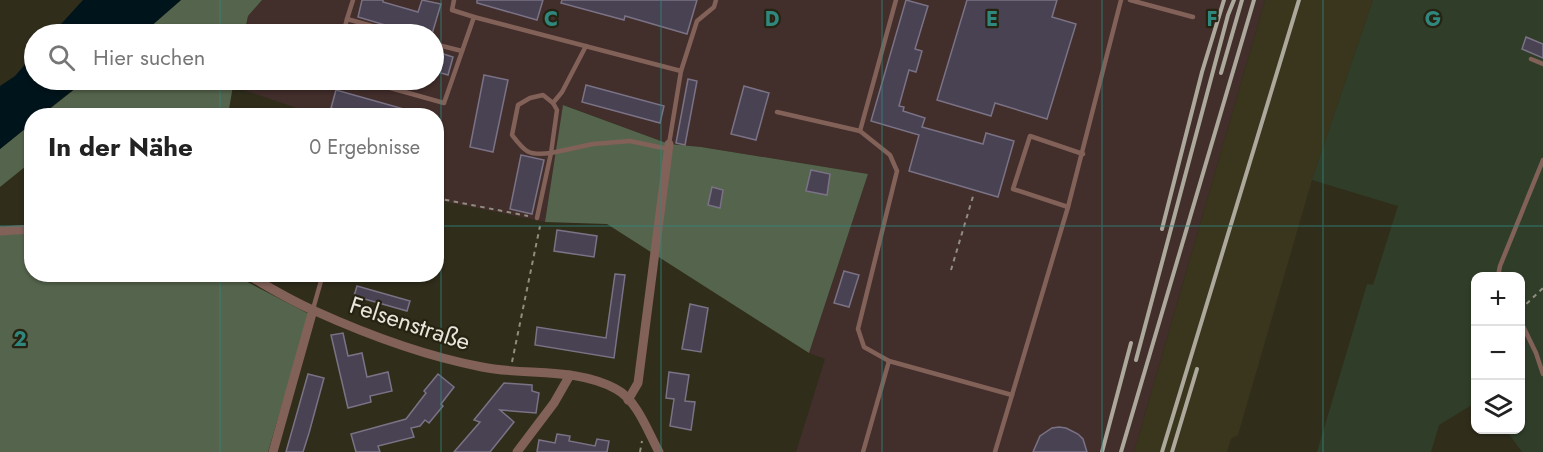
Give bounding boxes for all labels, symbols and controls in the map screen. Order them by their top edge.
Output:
text: C [544,5,558,34]
text: D [765,5,779,34]
text: E [986,5,998,34]
text: F [1206,5,1218,34]
text: G [1425,5,1441,34]
search box [24,24,444,90]
icon: search [45,41,78,74]
text: Hier suchen [93,41,205,73]
text: In der Nähe [48,128,193,166]
text: 0 Ergebnisse [309,133,420,162]
map controls [1471,272,1525,434]
button: + [1471,272,1525,326]
street label: Felsenstraße [345,287,475,359]
text: 2 [13,325,27,354]
button: − [1471,326,1525,380]
button: layers [1471,380,1525,434]

